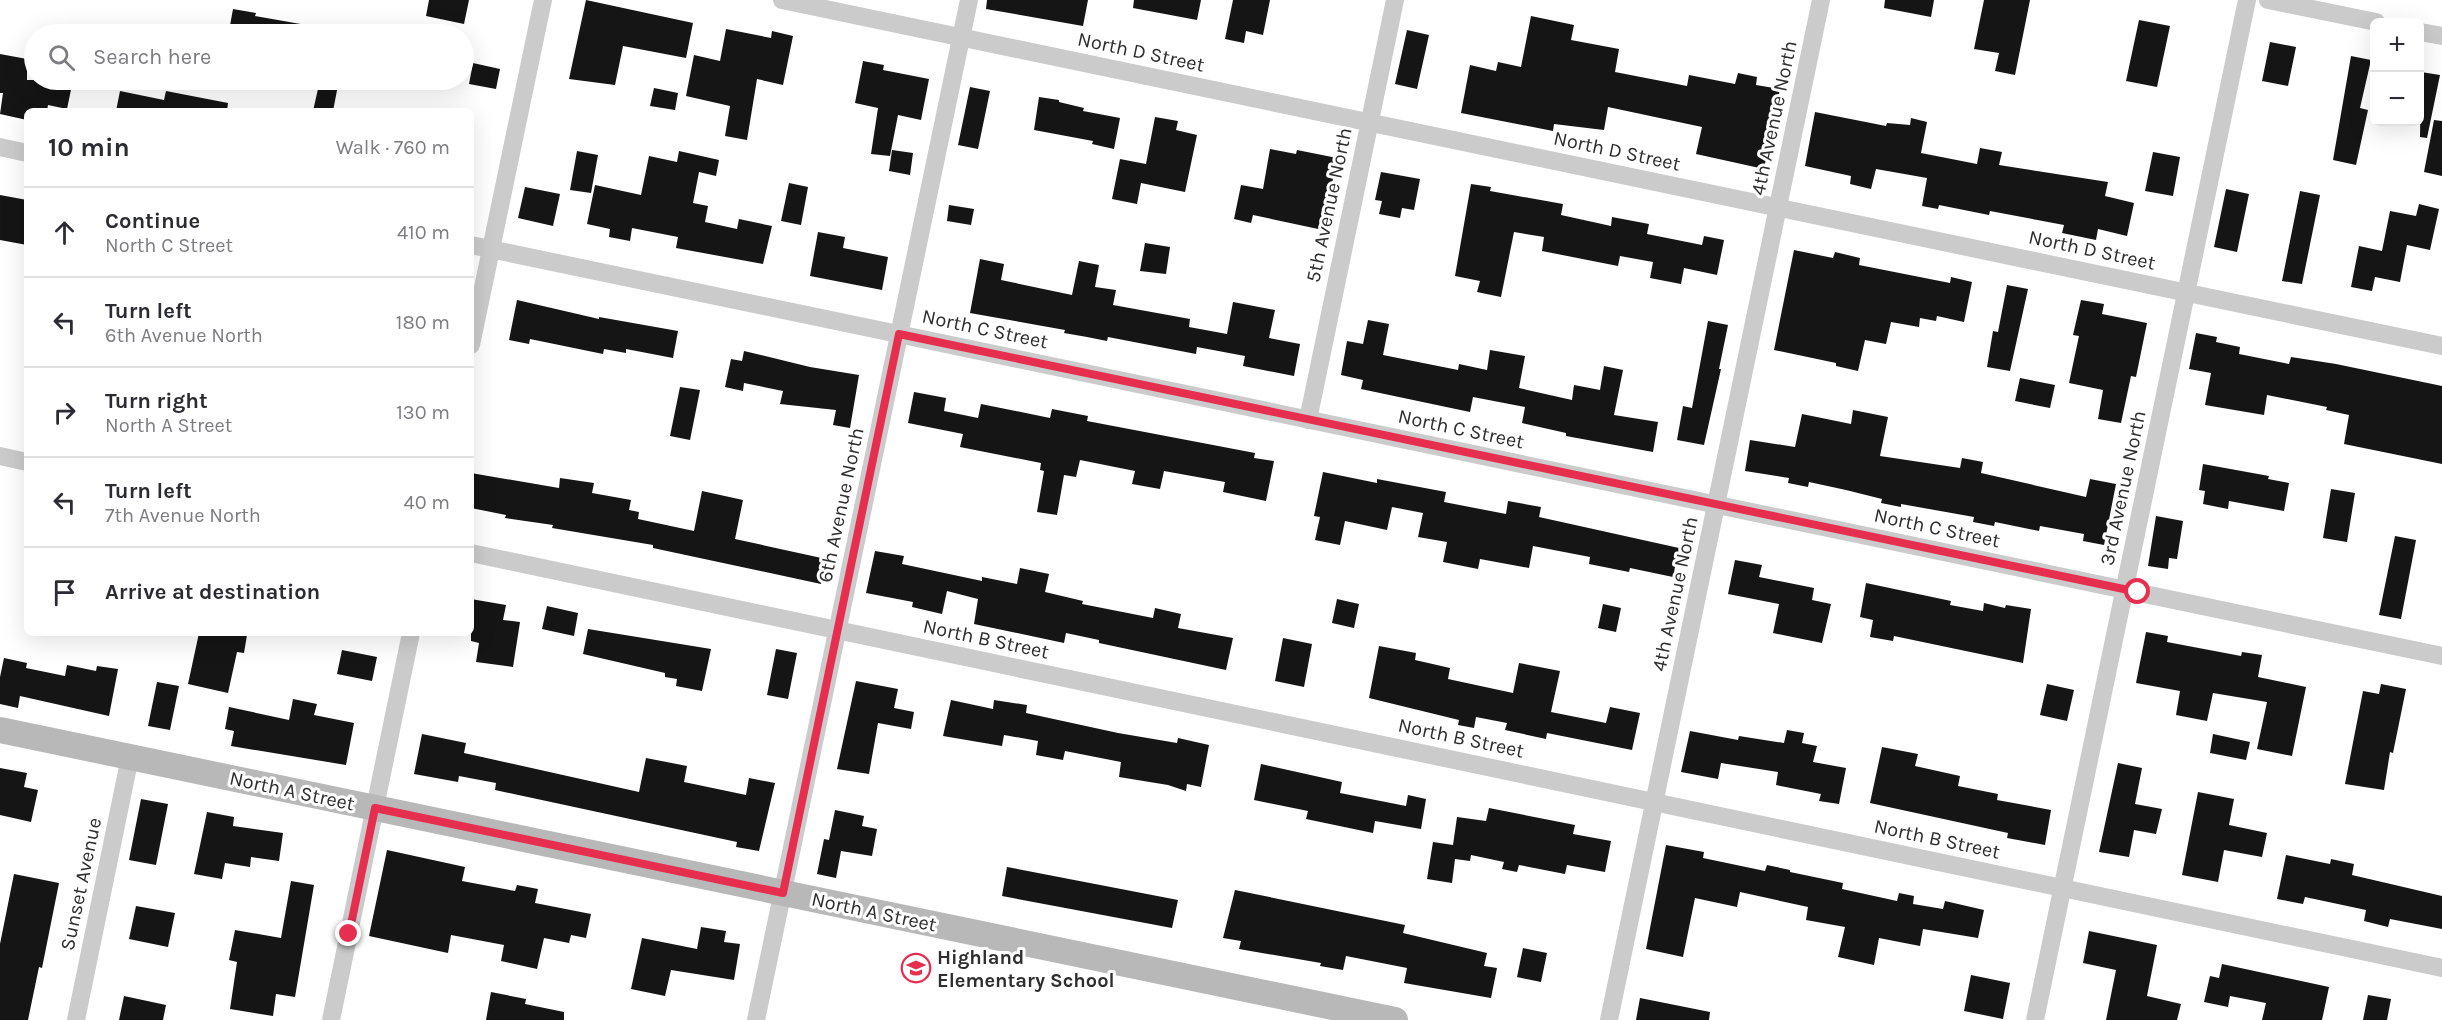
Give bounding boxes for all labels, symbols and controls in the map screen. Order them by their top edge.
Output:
map controls [2370,18,2424,126]
button: + [2370,18,2424,72]
search box [24,24,474,90]
street label: North D Street [1076,27,1207,77]
street label: 4th Avenue North [1746,39,1802,197]
icon: search [45,41,78,74]
text: Search here [93,44,211,70]
button: − [2370,72,2424,126]
street label: 5th Avenue North [1301,126,1357,284]
street label: North D Street [1552,126,1683,176]
text: 10 min [48,132,130,163]
text: Walk · 760 m [336,136,450,159]
text: Continue [105,208,200,234]
icon: ahead [48,216,81,249]
text: 410 m [397,221,450,244]
street label: North D Street [2027,225,2158,275]
text: North C Street [105,234,233,257]
text: Turn left [105,298,192,324]
street label: North C Street [920,304,1051,354]
icon: left [48,306,81,339]
text: 180 m [396,311,450,334]
text: 6th Avenue North [105,324,263,347]
text: Turn right [105,388,208,414]
icon: right [48,396,81,429]
text: 130 m [396,401,450,424]
street label: North C Street [1396,404,1527,454]
street label: 3rd Avenue North [2095,409,2151,567]
text: North A Street [105,414,232,437]
street label: 6th Avenue North [813,425,869,585]
text: Turn left [105,478,192,504]
icon: left [48,486,81,519]
text: 40 m [404,491,450,514]
street label: North C Street [1872,503,2003,553]
text: 7th Avenue North [105,504,261,527]
street label: 4th Avenue North [1647,515,1703,673]
icon: arrive [48,576,81,609]
route start [2124,578,2150,604]
text: Arrive at destination [105,579,320,605]
street label: North B Street [921,614,1052,664]
street label: North B Street [1396,713,1527,763]
street label: North A Street [227,767,357,816]
street label: North B Street [1872,814,2003,864]
street label: Sunset Avenue [56,816,106,952]
street label: North A Street [809,888,939,937]
route end [335,920,361,946]
place label: Highland Elementary School [937,946,1115,992]
school or university icon: Highland Elementary School [900,952,932,984]

